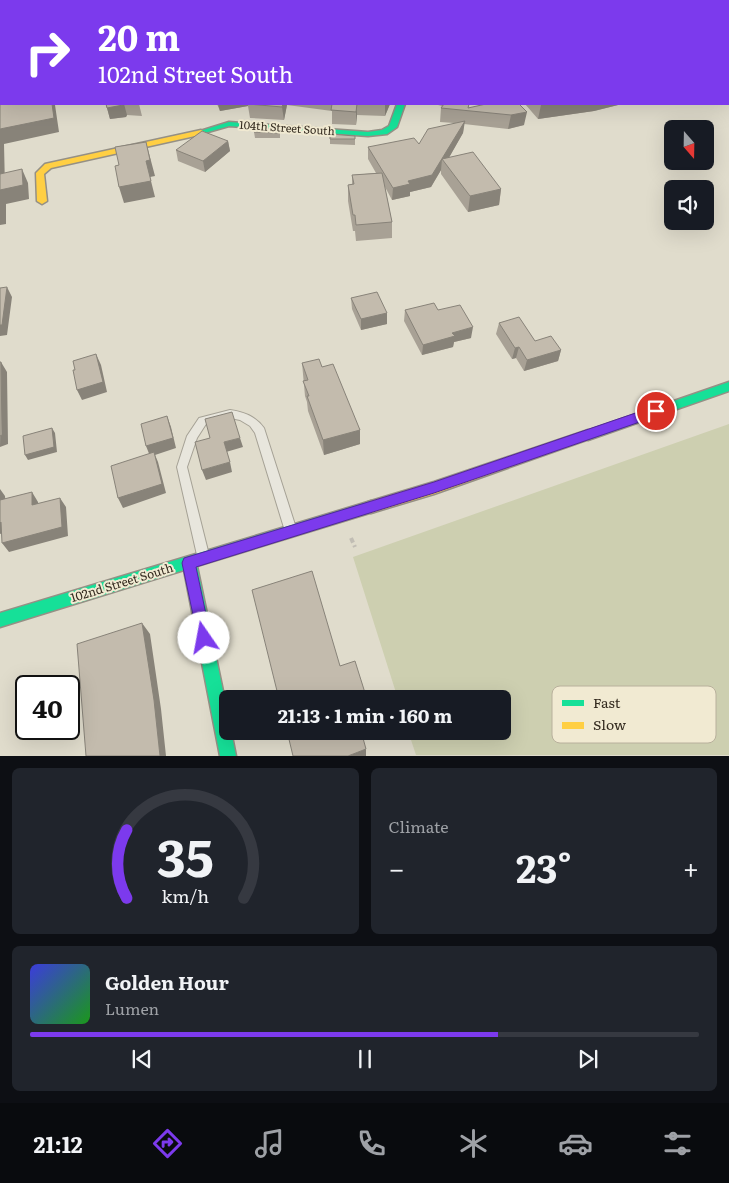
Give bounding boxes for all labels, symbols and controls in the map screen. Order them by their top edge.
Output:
text: 20 m [98,10,180,62]
icon: right [15,20,80,85]
text: 102nd Street South [98,57,293,90]
street label: 104th Street South [239,116,335,138]
north arrow [664,120,714,170]
map controls [664,120,714,230]
button: sound [664,180,714,230]
pin [635,390,677,432]
icon: arrive [642,397,670,425]
street label: 102nd Street South [68,558,175,606]
position arrow [177,611,229,663]
speed limit sign: 40 [15,675,80,740]
legend [552,686,716,743]
text: Fast [593,692,621,712]
text: 21:13 · 1 min · 160 m [278,701,452,729]
text: Slow [593,714,626,734]
text: Climate [389,814,449,838]
text: 35 [157,816,214,893]
text: 23° [516,838,572,895]
text: − [389,846,405,888]
text: + [683,846,699,888]
text: km/h [161,882,209,909]
text: Golden Hour [105,968,229,996]
text: Lumen [105,996,159,1020]
icon: previous [128,1045,156,1073]
icon: pause [351,1045,379,1073]
icon: next [574,1045,602,1073]
icon: directions [150,1126,185,1161]
icon: music [252,1126,287,1161]
icon: phone [354,1126,389,1161]
icon: climate [456,1126,491,1161]
icon: car [558,1126,593,1161]
icon: filters [660,1126,695,1161]
text: 21:12 [34,1127,83,1160]

